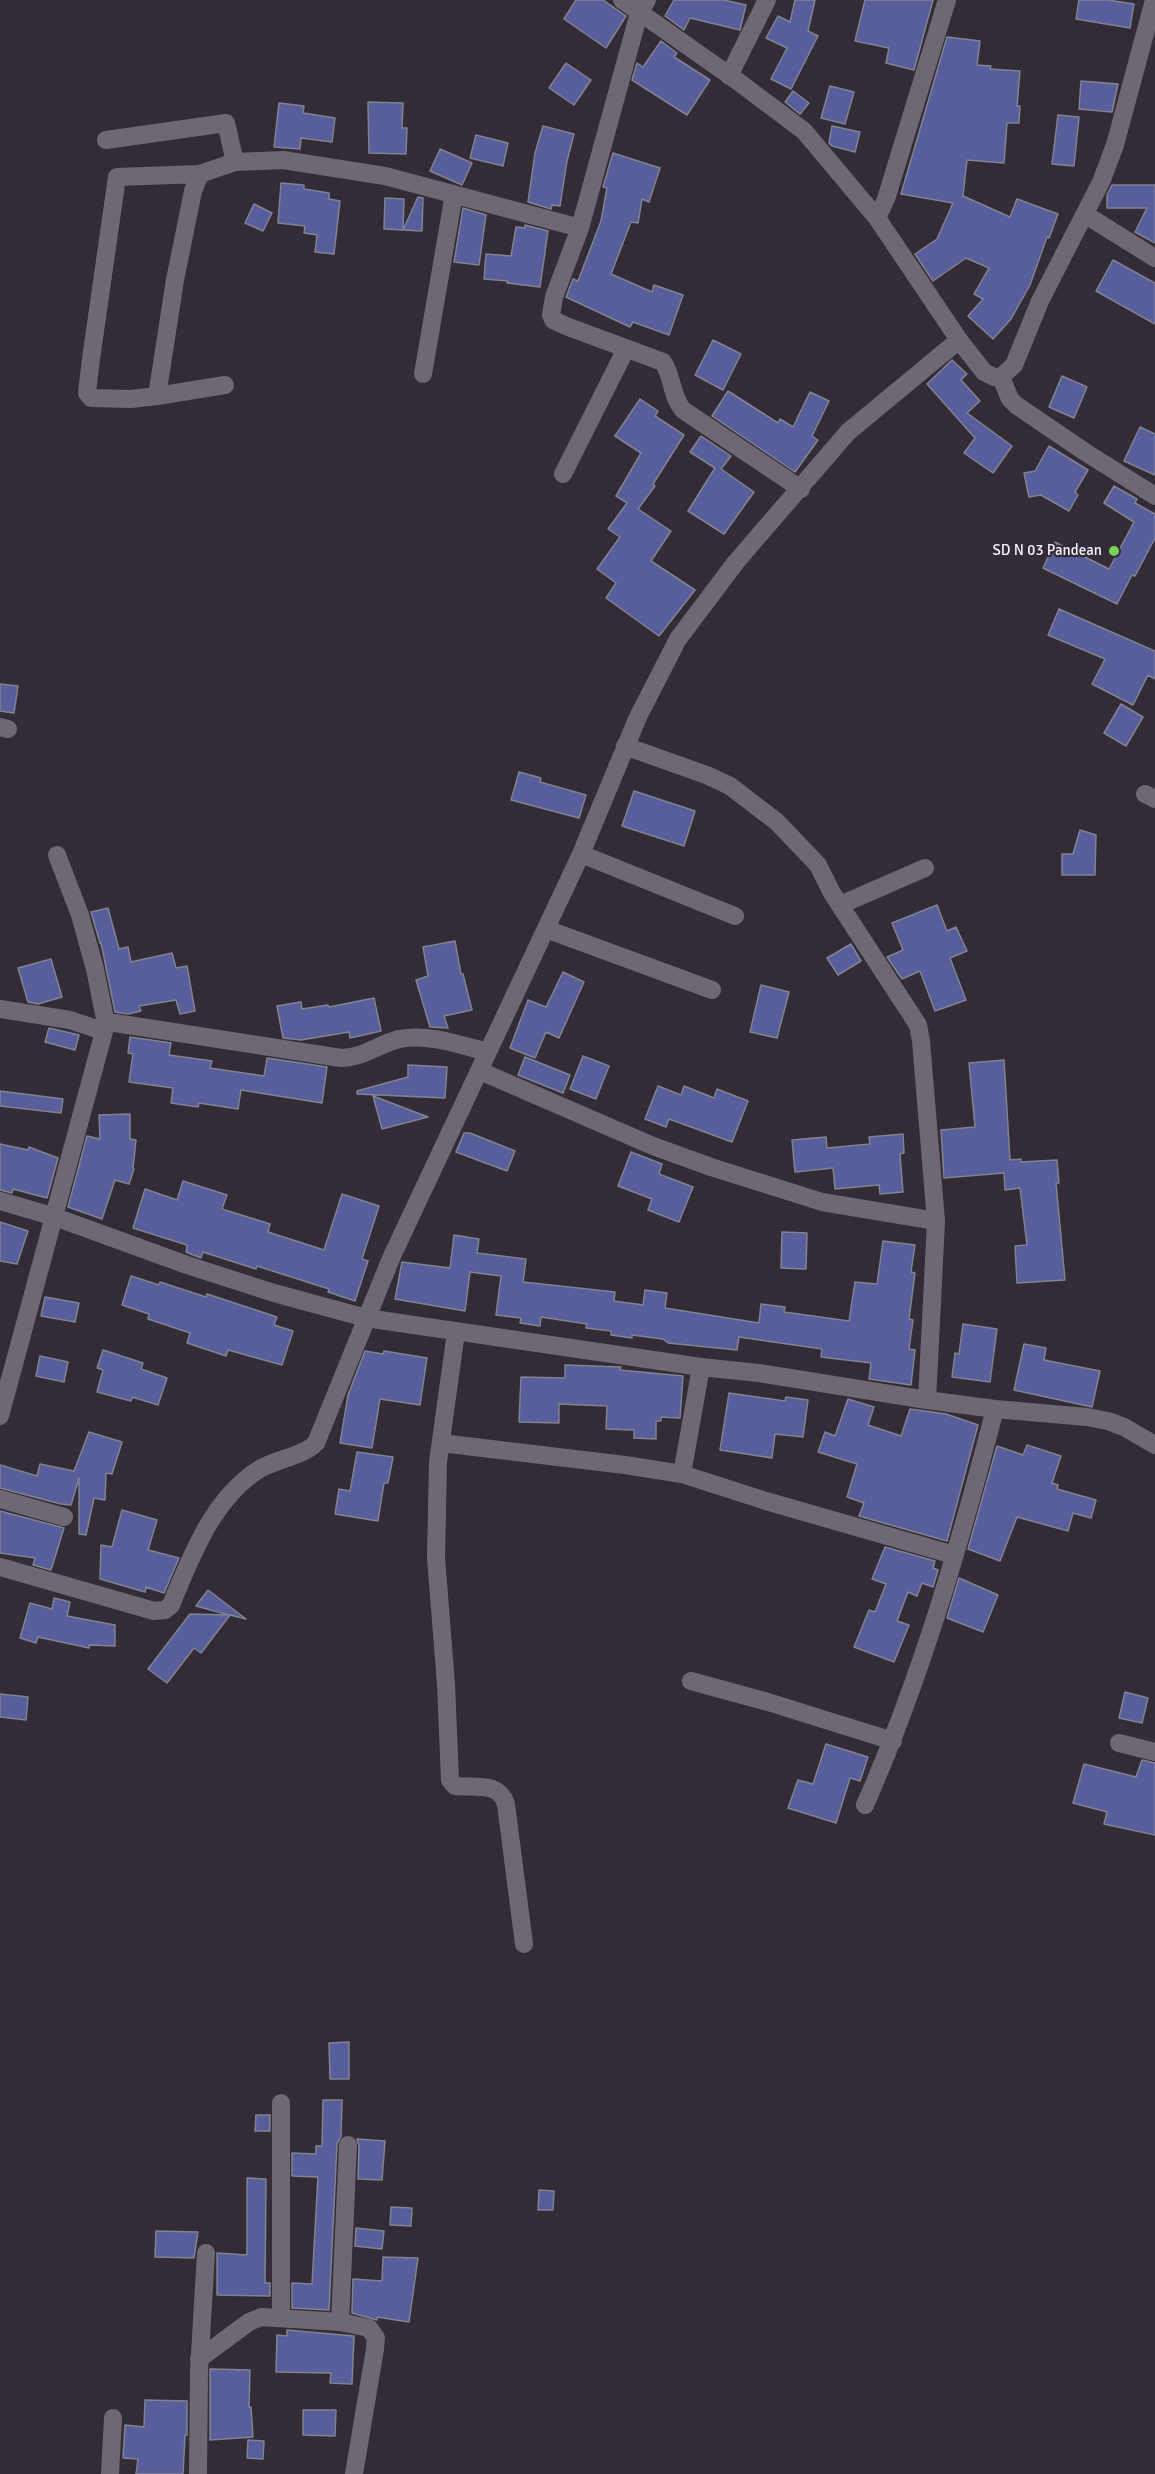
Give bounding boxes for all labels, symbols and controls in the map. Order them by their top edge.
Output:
place label: SD N 03 Pandean [992,542,1102,560]
marker: SD N 03 Pandean [1107,544,1121,558]

